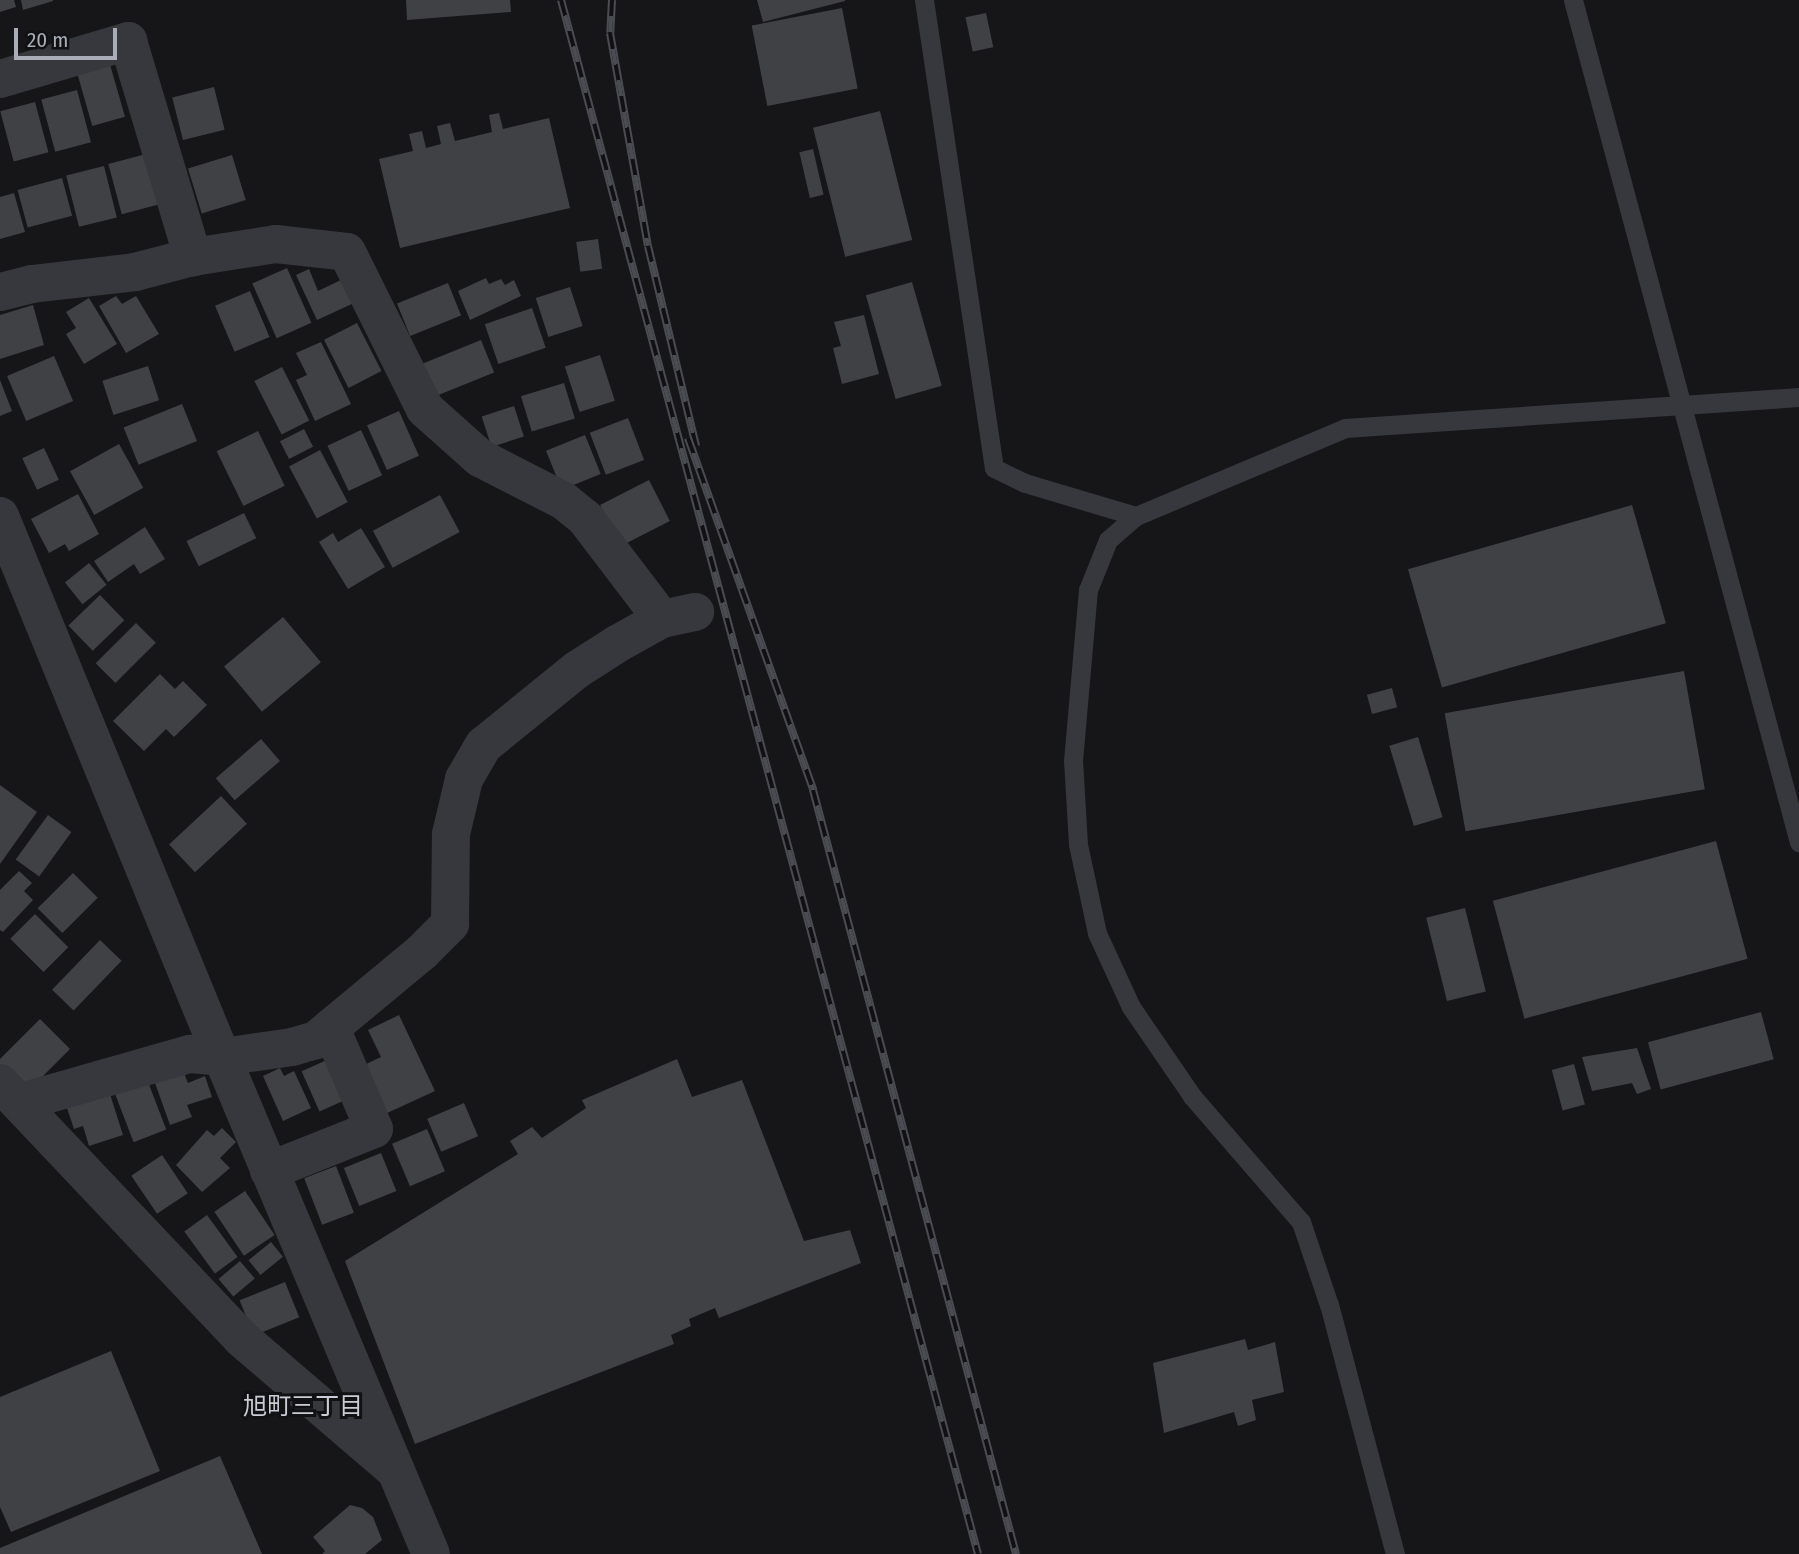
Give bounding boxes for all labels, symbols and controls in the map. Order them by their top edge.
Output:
scale bar [18,14,121,58]
text: 20 m [27,27,68,53]
district label: 旭町三丁目 [243,1393,363,1421]

